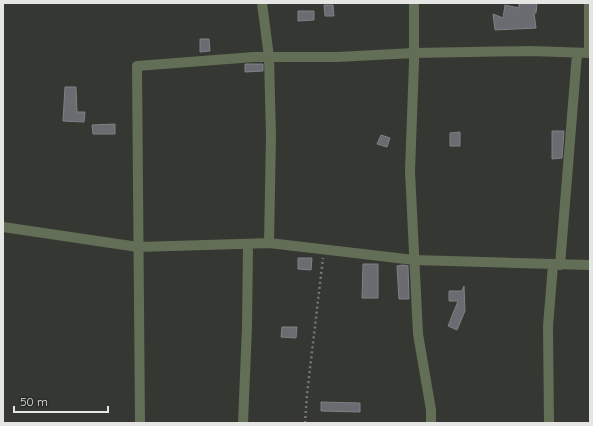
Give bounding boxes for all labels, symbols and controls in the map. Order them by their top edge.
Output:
scale bar [14,388,108,414]
text: 50 m [20,394,48,409]

